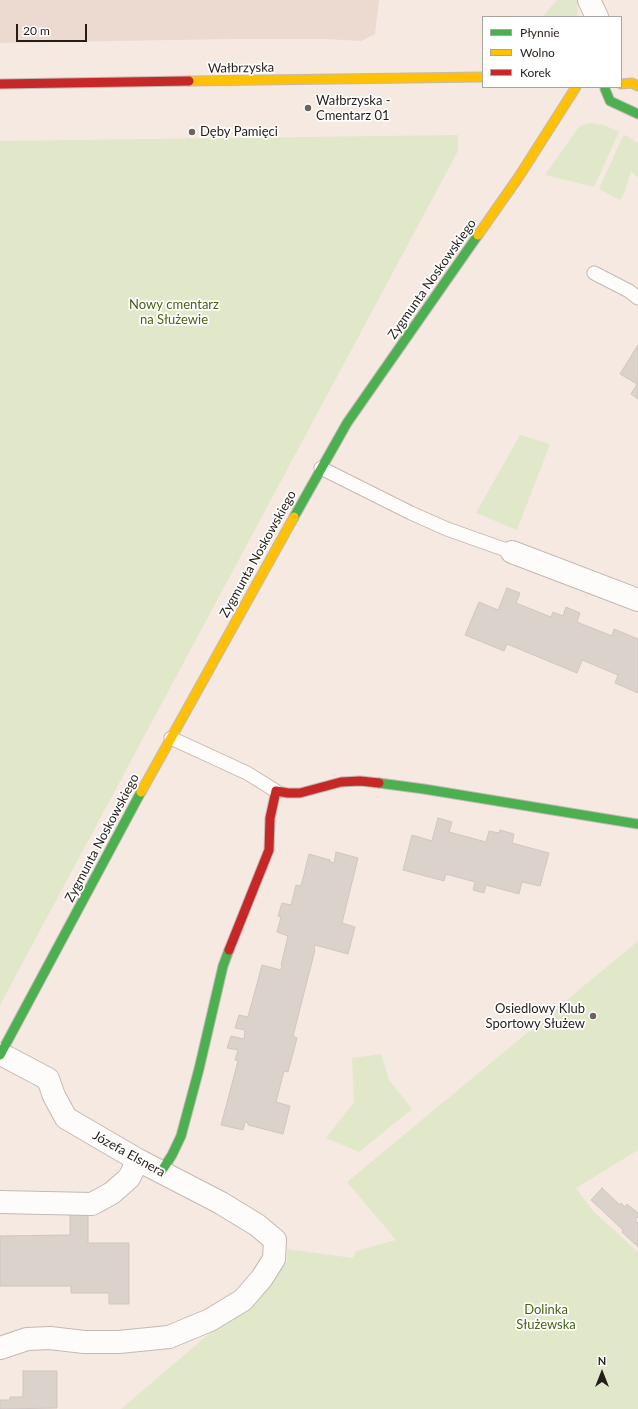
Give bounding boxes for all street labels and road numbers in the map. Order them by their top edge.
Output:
street label: Wałbrzyska [208,60,274,76]
street label: Zygmunta Noskowskiego [385,216,479,342]
street label: Zygmunta Noskowskiego [217,488,299,620]
street label: Zygmunta Noskowskiego [62,771,142,905]
street label: Józefa Elsnera [90,1128,168,1180]

